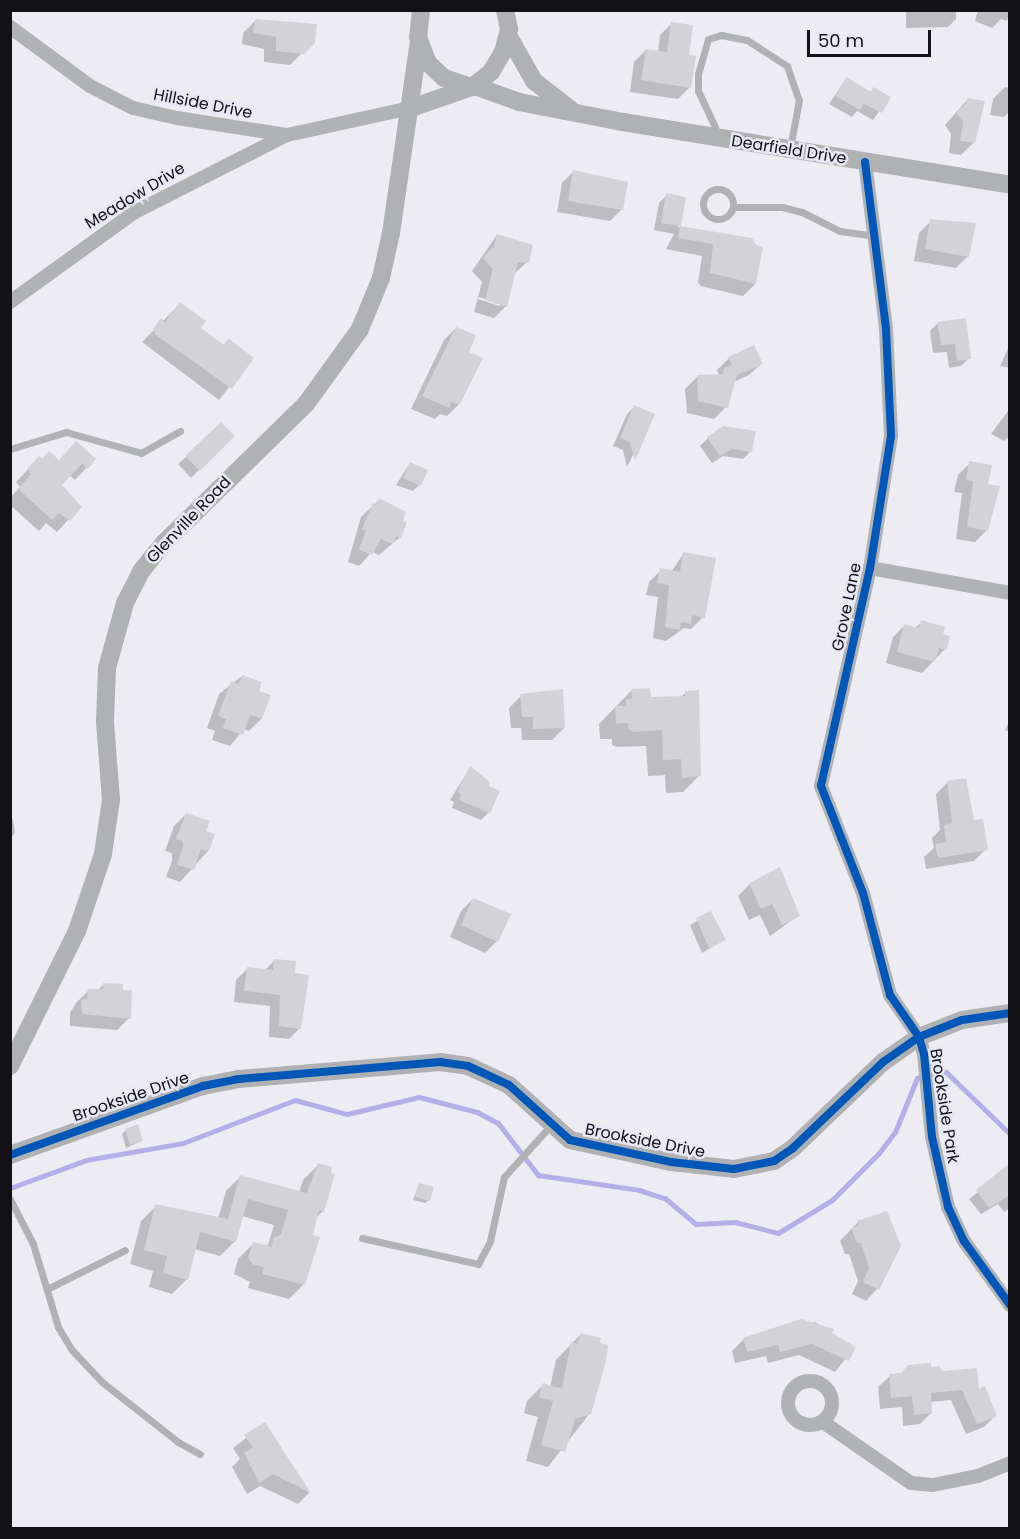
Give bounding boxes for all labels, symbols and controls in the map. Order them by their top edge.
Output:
scale bar [810,18,934,56]
text: 50 m [818,28,864,53]
street label: Hillside Drive [152,85,254,123]
street label: Dearfield Drive [730,131,848,169]
street label: Meadow Drive [82,159,188,233]
street label: Glenville Road [143,473,235,567]
street label: Grove Lane [828,561,866,653]
street label: Brookside Park [925,1047,963,1165]
street label: Brookside Drive [70,1068,192,1126]
street label: Brookside Drive [583,1120,707,1162]

